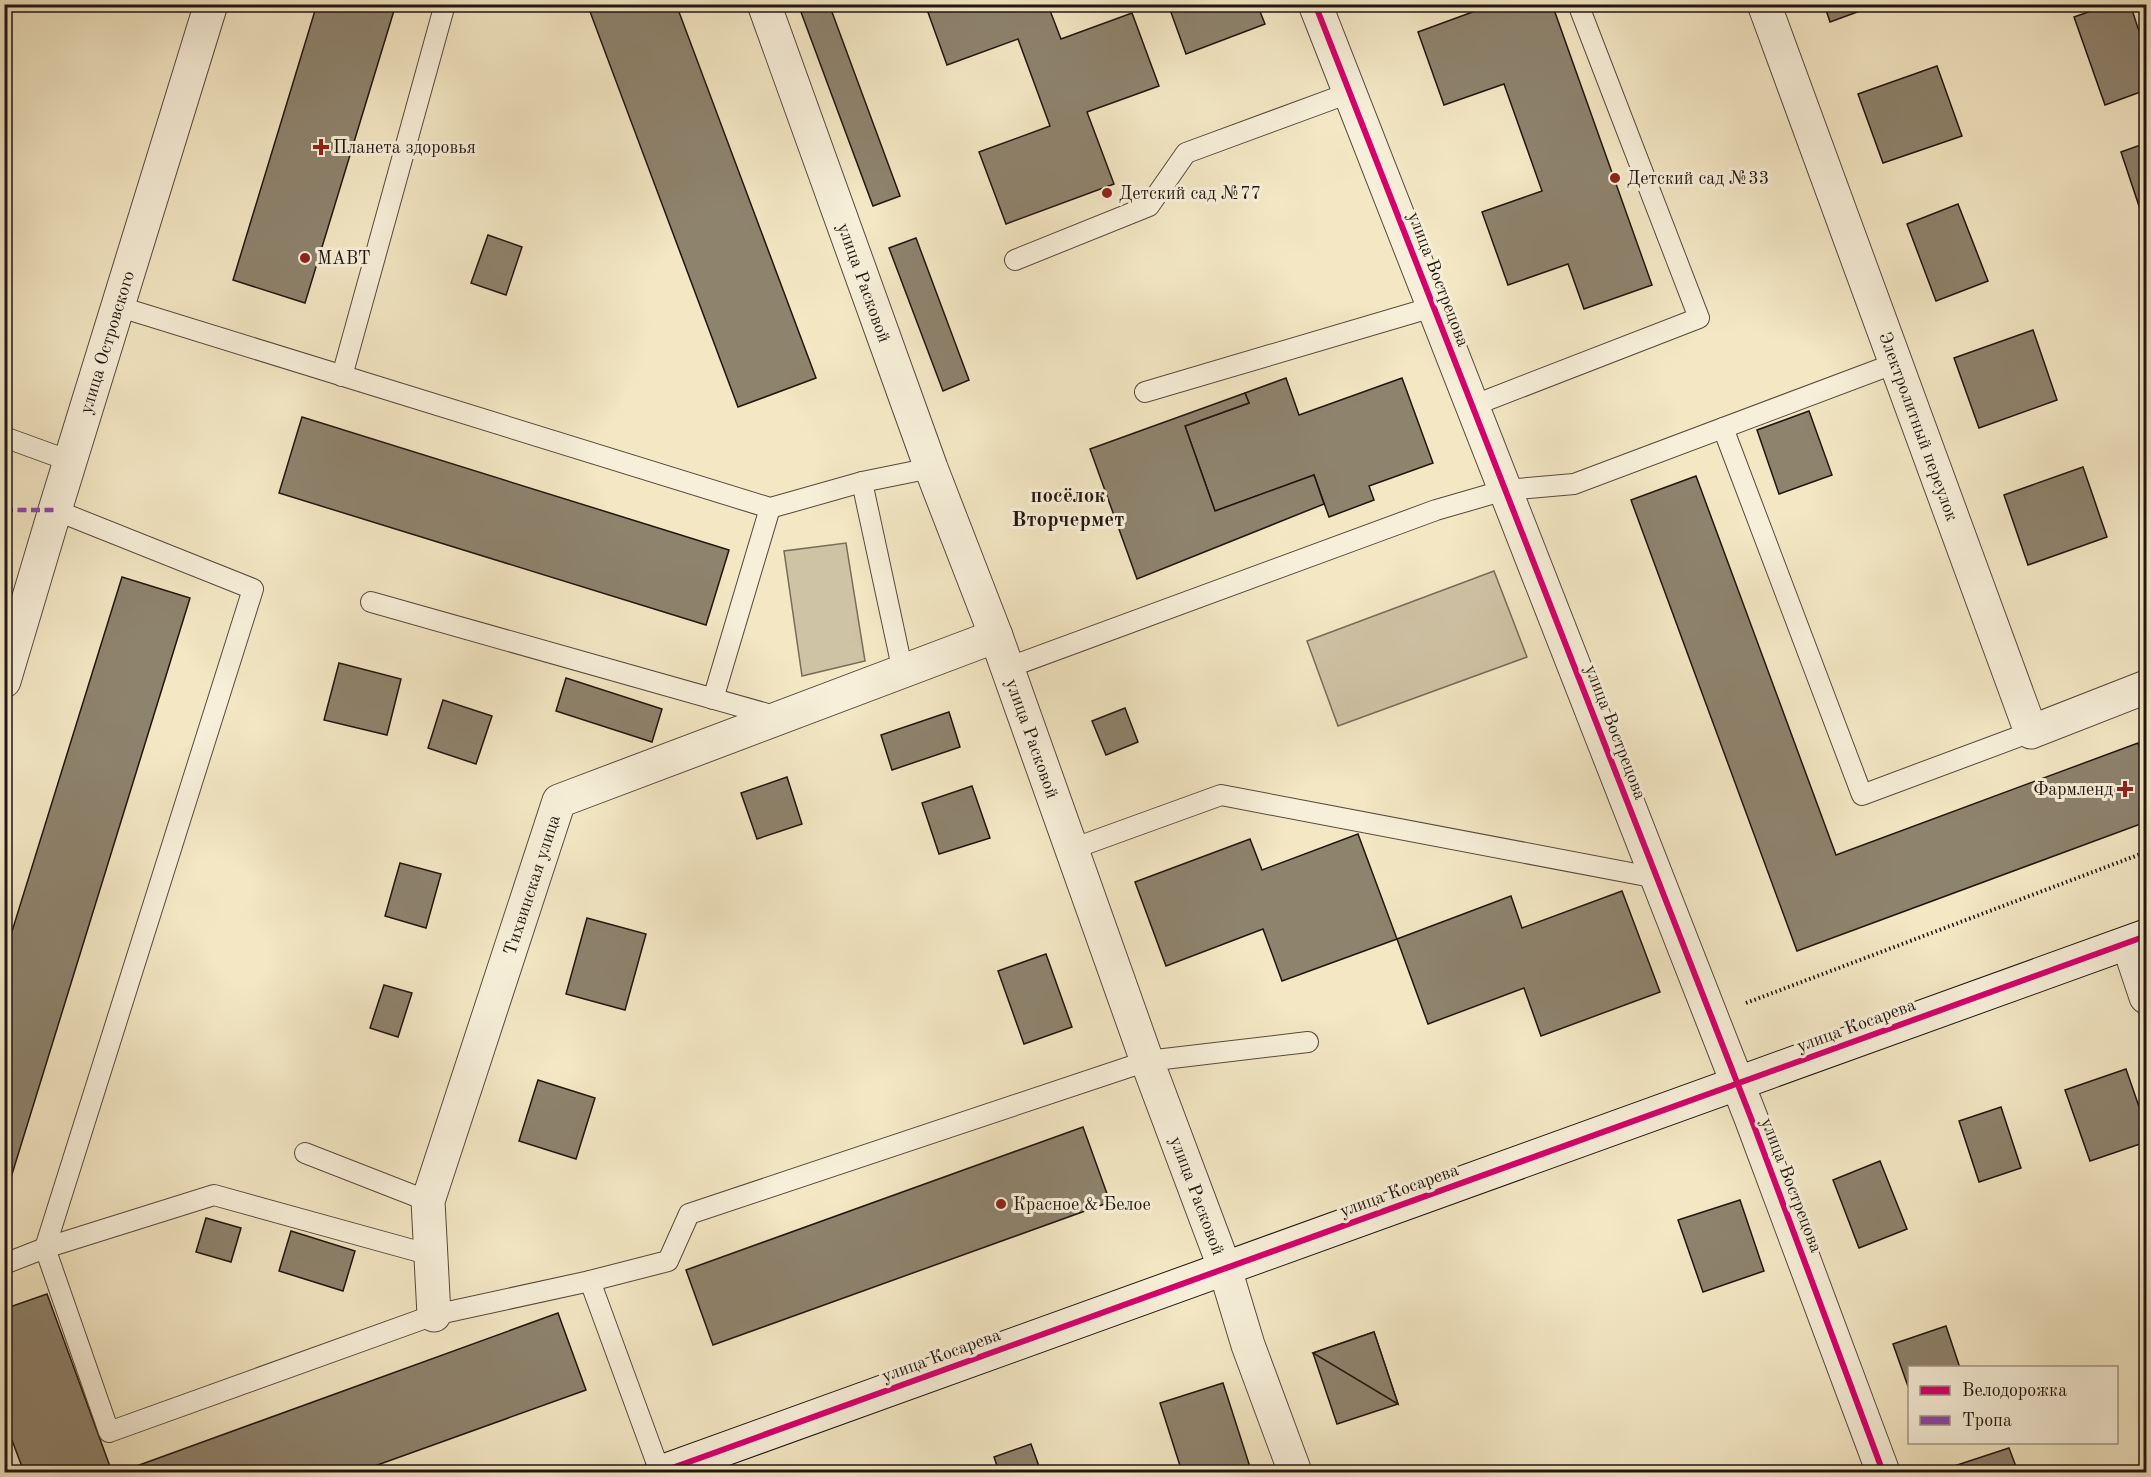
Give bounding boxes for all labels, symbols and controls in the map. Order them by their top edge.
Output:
place label: Планета здоровья [333,139,476,157]
marker: Планета здоровья [314,140,328,154]
place label: Детский сад №33 [1627,170,1769,188]
marker: Детский сад №33 [1608,171,1622,185]
place label: Детский сад №77 [1119,185,1261,203]
marker: Детский сад №77 [1100,186,1114,200]
street label: улица Вострецова [1404,210,1472,349]
street label: улица Расковой [834,221,893,345]
place label: МАВТ [317,250,371,268]
marker: МАВТ [298,251,312,265]
street label: улица Островского [77,269,138,416]
street label: Электролитный переулок [1875,330,1961,524]
district label: посёлок Вторчермет [1012,486,1124,531]
street label: улица Вострецова [1581,663,1649,802]
street label: улица Расковой [1002,677,1061,801]
place label: Фармленд [2033,781,2113,799]
marker: Фармленд [2118,782,2132,796]
street label: Тихвинская улица [501,813,564,957]
street label: улица Косарева [1795,996,1918,1056]
street label: улица Вострецова [1757,1116,1825,1255]
street label: улица Расковой [1166,1134,1227,1258]
street label: улица Косарева [1338,1161,1461,1221]
place label: Красное & Белое [1013,1196,1151,1214]
marker: Красное & Белое [994,1197,1008,1211]
street label: улица Косарева [880,1326,1003,1386]
legend [1908,1366,2118,1444]
text: Велодорожка [1962,1382,2067,1400]
text: Тропа [1962,1412,2012,1430]

